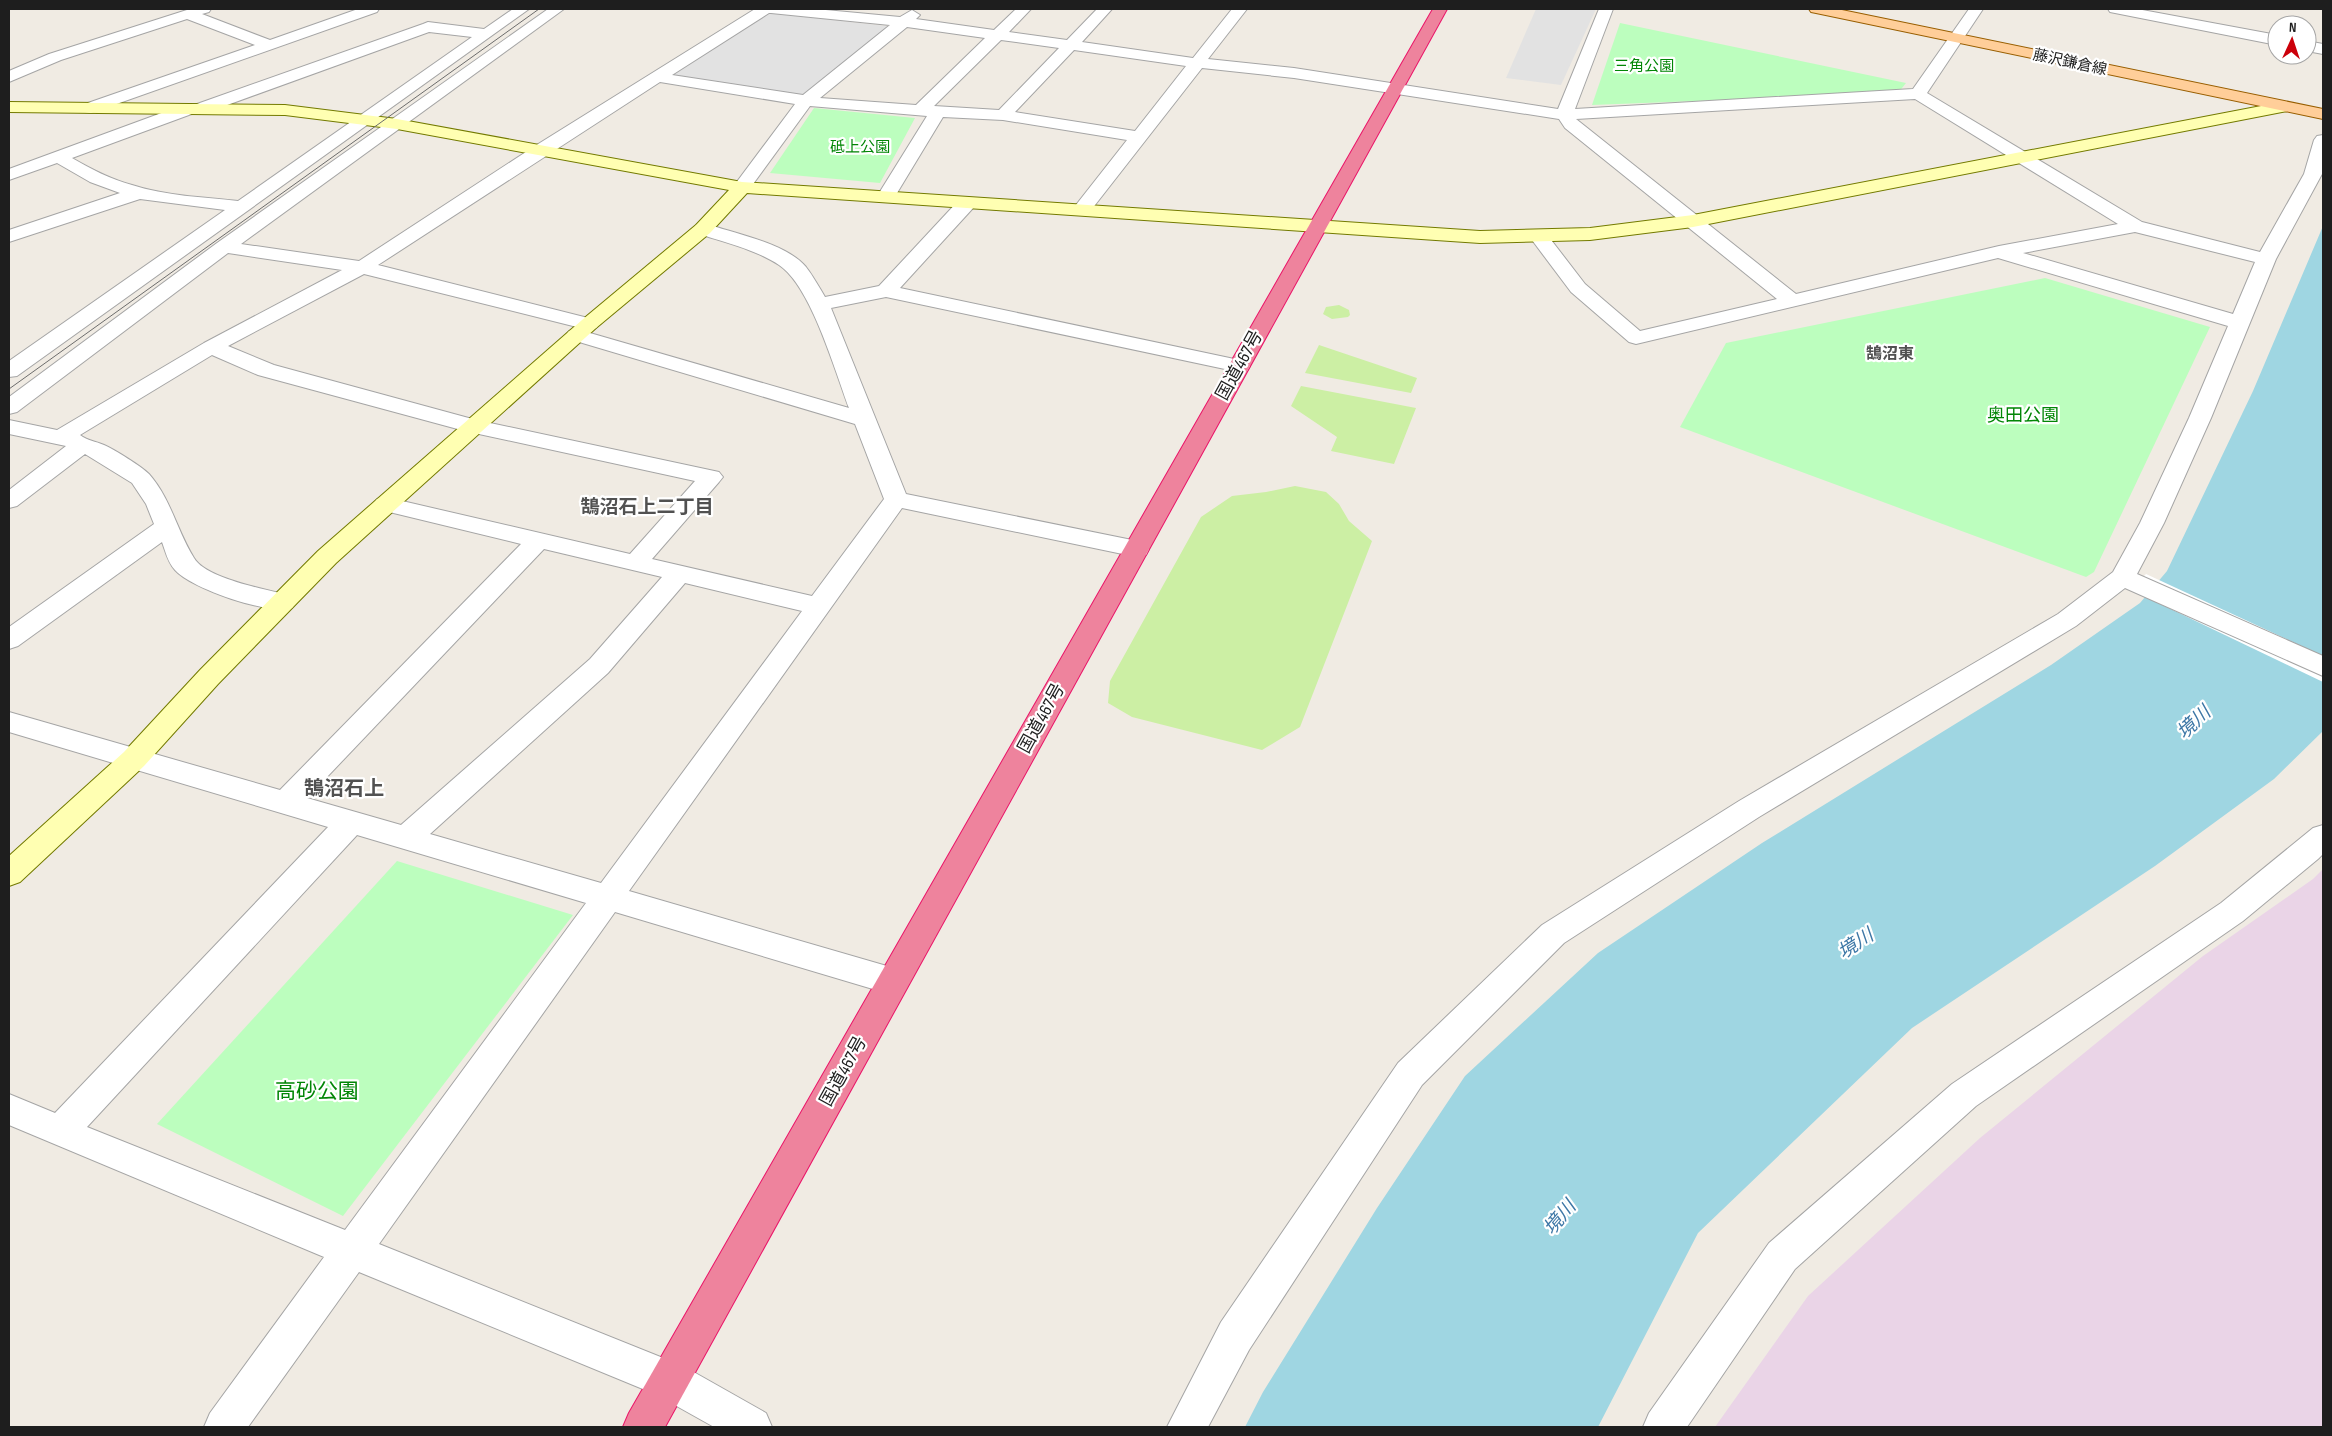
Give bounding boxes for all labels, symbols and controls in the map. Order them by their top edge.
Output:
north arrow [2267,15,2317,65]
text: N [2288,19,2297,36]
street label: 藤沢鎌倉線 [2031,45,2109,80]
park label: 三角公園 [1614,57,1674,76]
park label: 砥上公園 [830,138,890,157]
street label: 国道467号 [1212,327,1267,404]
district label: 鵠沼東 [1866,345,1914,364]
park label: 奥田公園 [1987,405,2059,426]
district label: 鵠沼石上二丁目 [580,496,714,519]
street label: 国道467号 [1014,680,1069,757]
water label: 境川 [2172,700,2217,744]
district label: 鵠沼石上 [304,777,384,801]
water label: 境川 [1834,923,1880,964]
street label: 国道467号 [816,1033,871,1110]
park label: 高砂公園 [275,1079,359,1104]
water label: 境川 [1539,1194,1582,1240]

